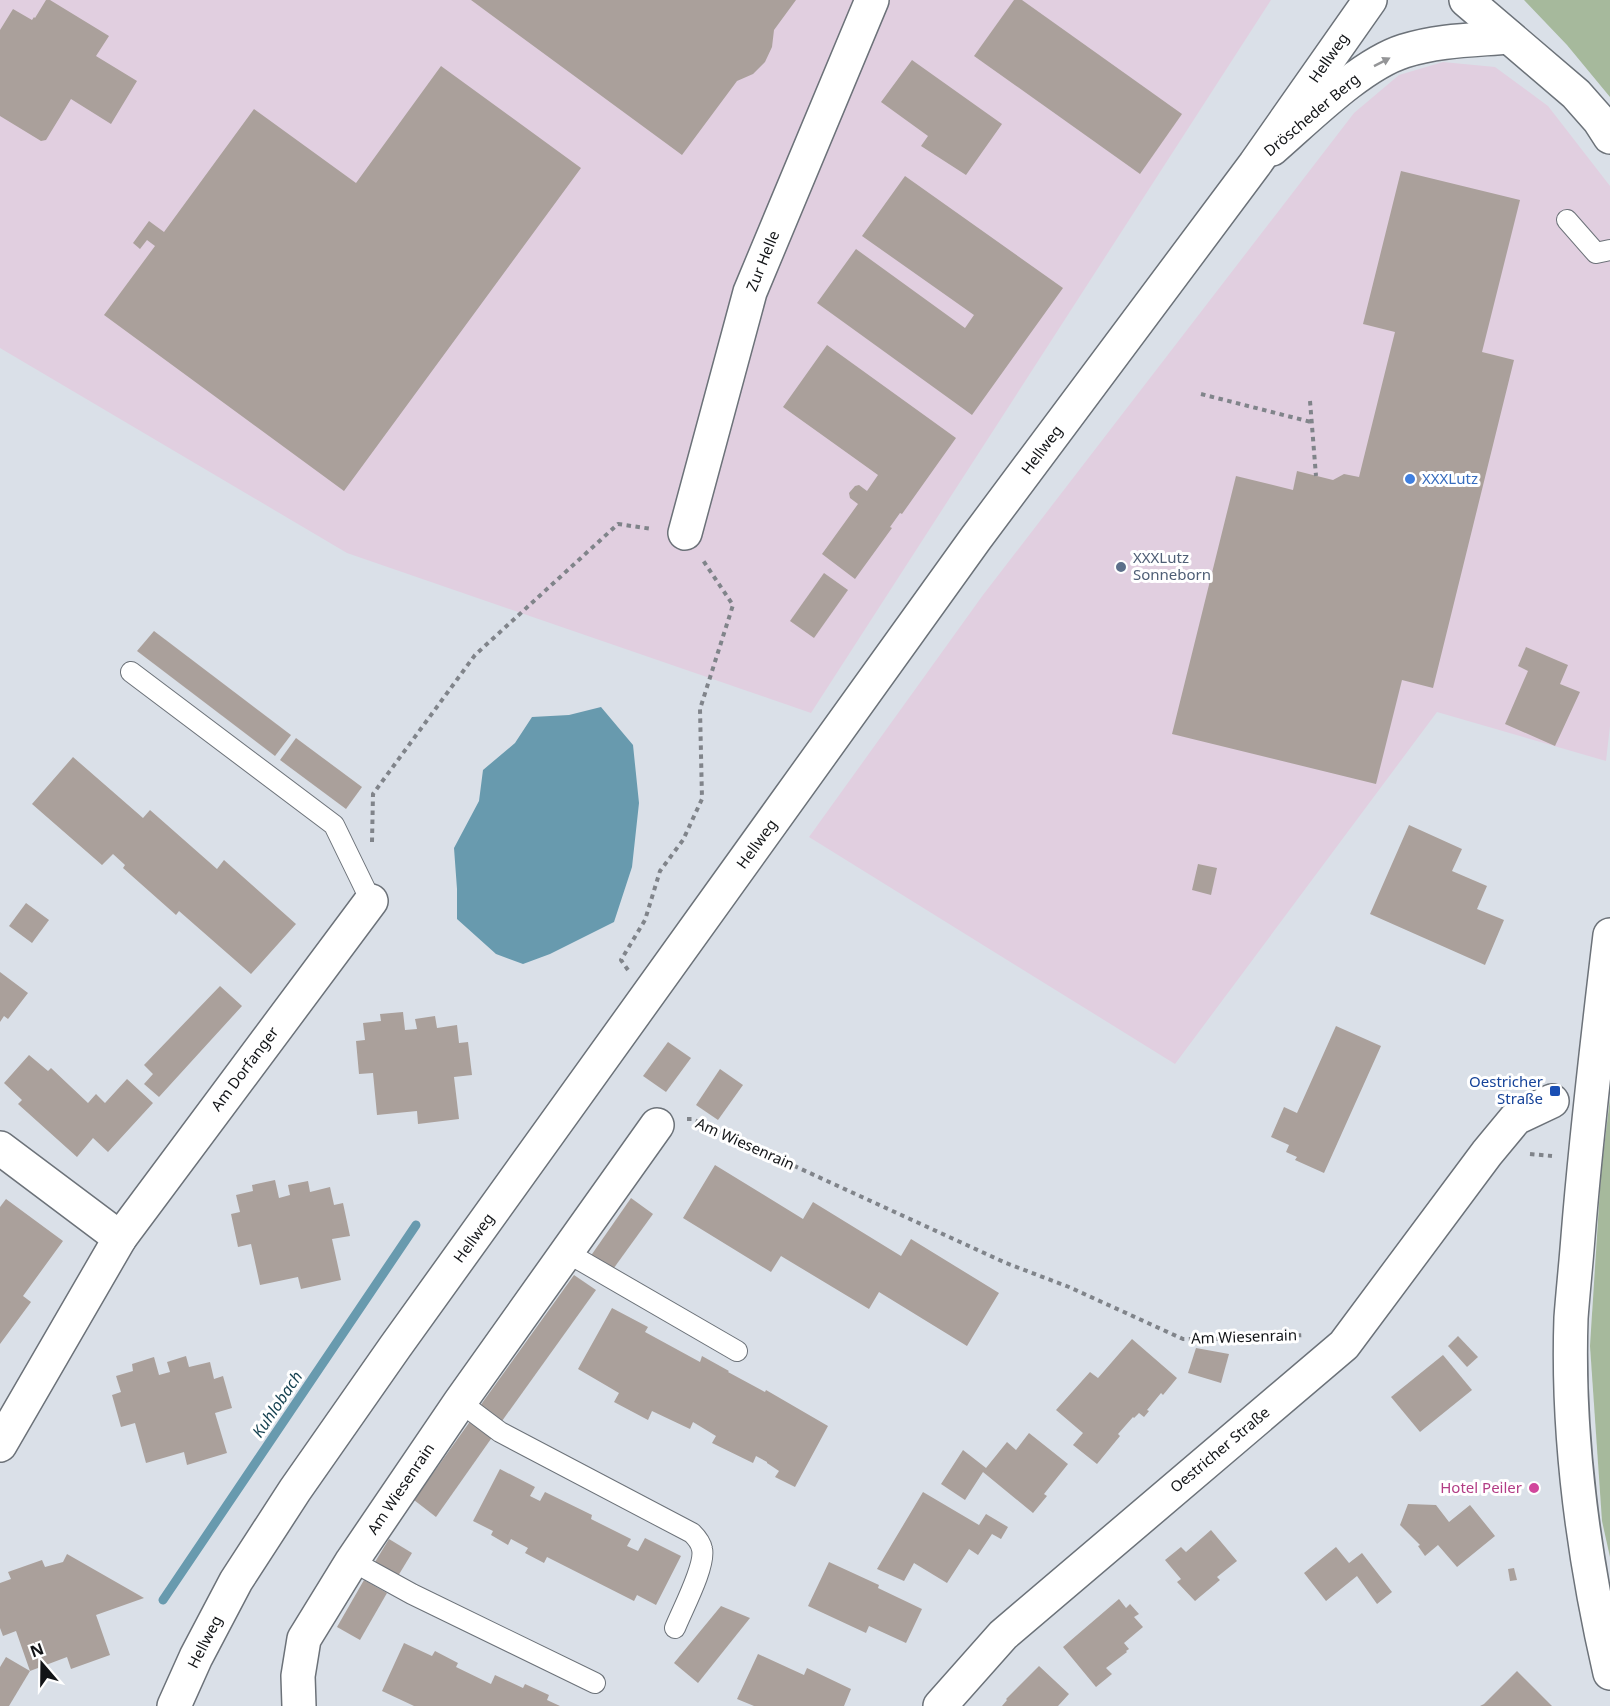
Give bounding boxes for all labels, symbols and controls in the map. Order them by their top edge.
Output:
street label: Hellweg [1304,28,1353,86]
one-way arrow [1373,58,1391,68]
street label: Dröscheder Berg [1259,68,1363,160]
street label: Zur Helle [741,227,783,294]
street label: Hellweg [1016,421,1066,478]
place label: XXXLutz [1422,468,1478,488]
marker: XXXLutz [1403,472,1417,486]
place label: XXXLutz Sonneborn [1133,547,1211,584]
marker: XXXLutz Sonneborn [1114,560,1128,574]
street label: Hellweg [731,815,781,872]
street label: Am Dorfanger [206,1022,282,1115]
place label: Oestricher Straße [1469,1071,1543,1108]
marker: Oestricher Straße [1548,1084,1562,1098]
street label: Am Wiesenrain [693,1112,798,1174]
street label: Hellweg [448,1209,498,1266]
street label: Am Wiesenrain [1191,1324,1297,1348]
water label: Kuhlobach [247,1367,307,1441]
street label: Oestricher Straße [1166,1402,1273,1497]
street label: Am Wiesenrain [362,1439,438,1538]
place label: Hotel Peiler [1440,1477,1522,1497]
marker: Hotel Peiler [1527,1481,1541,1495]
street label: Hellweg [182,1612,226,1671]
north arrow [12,1634,72,1694]
text: N [27,1637,47,1662]

